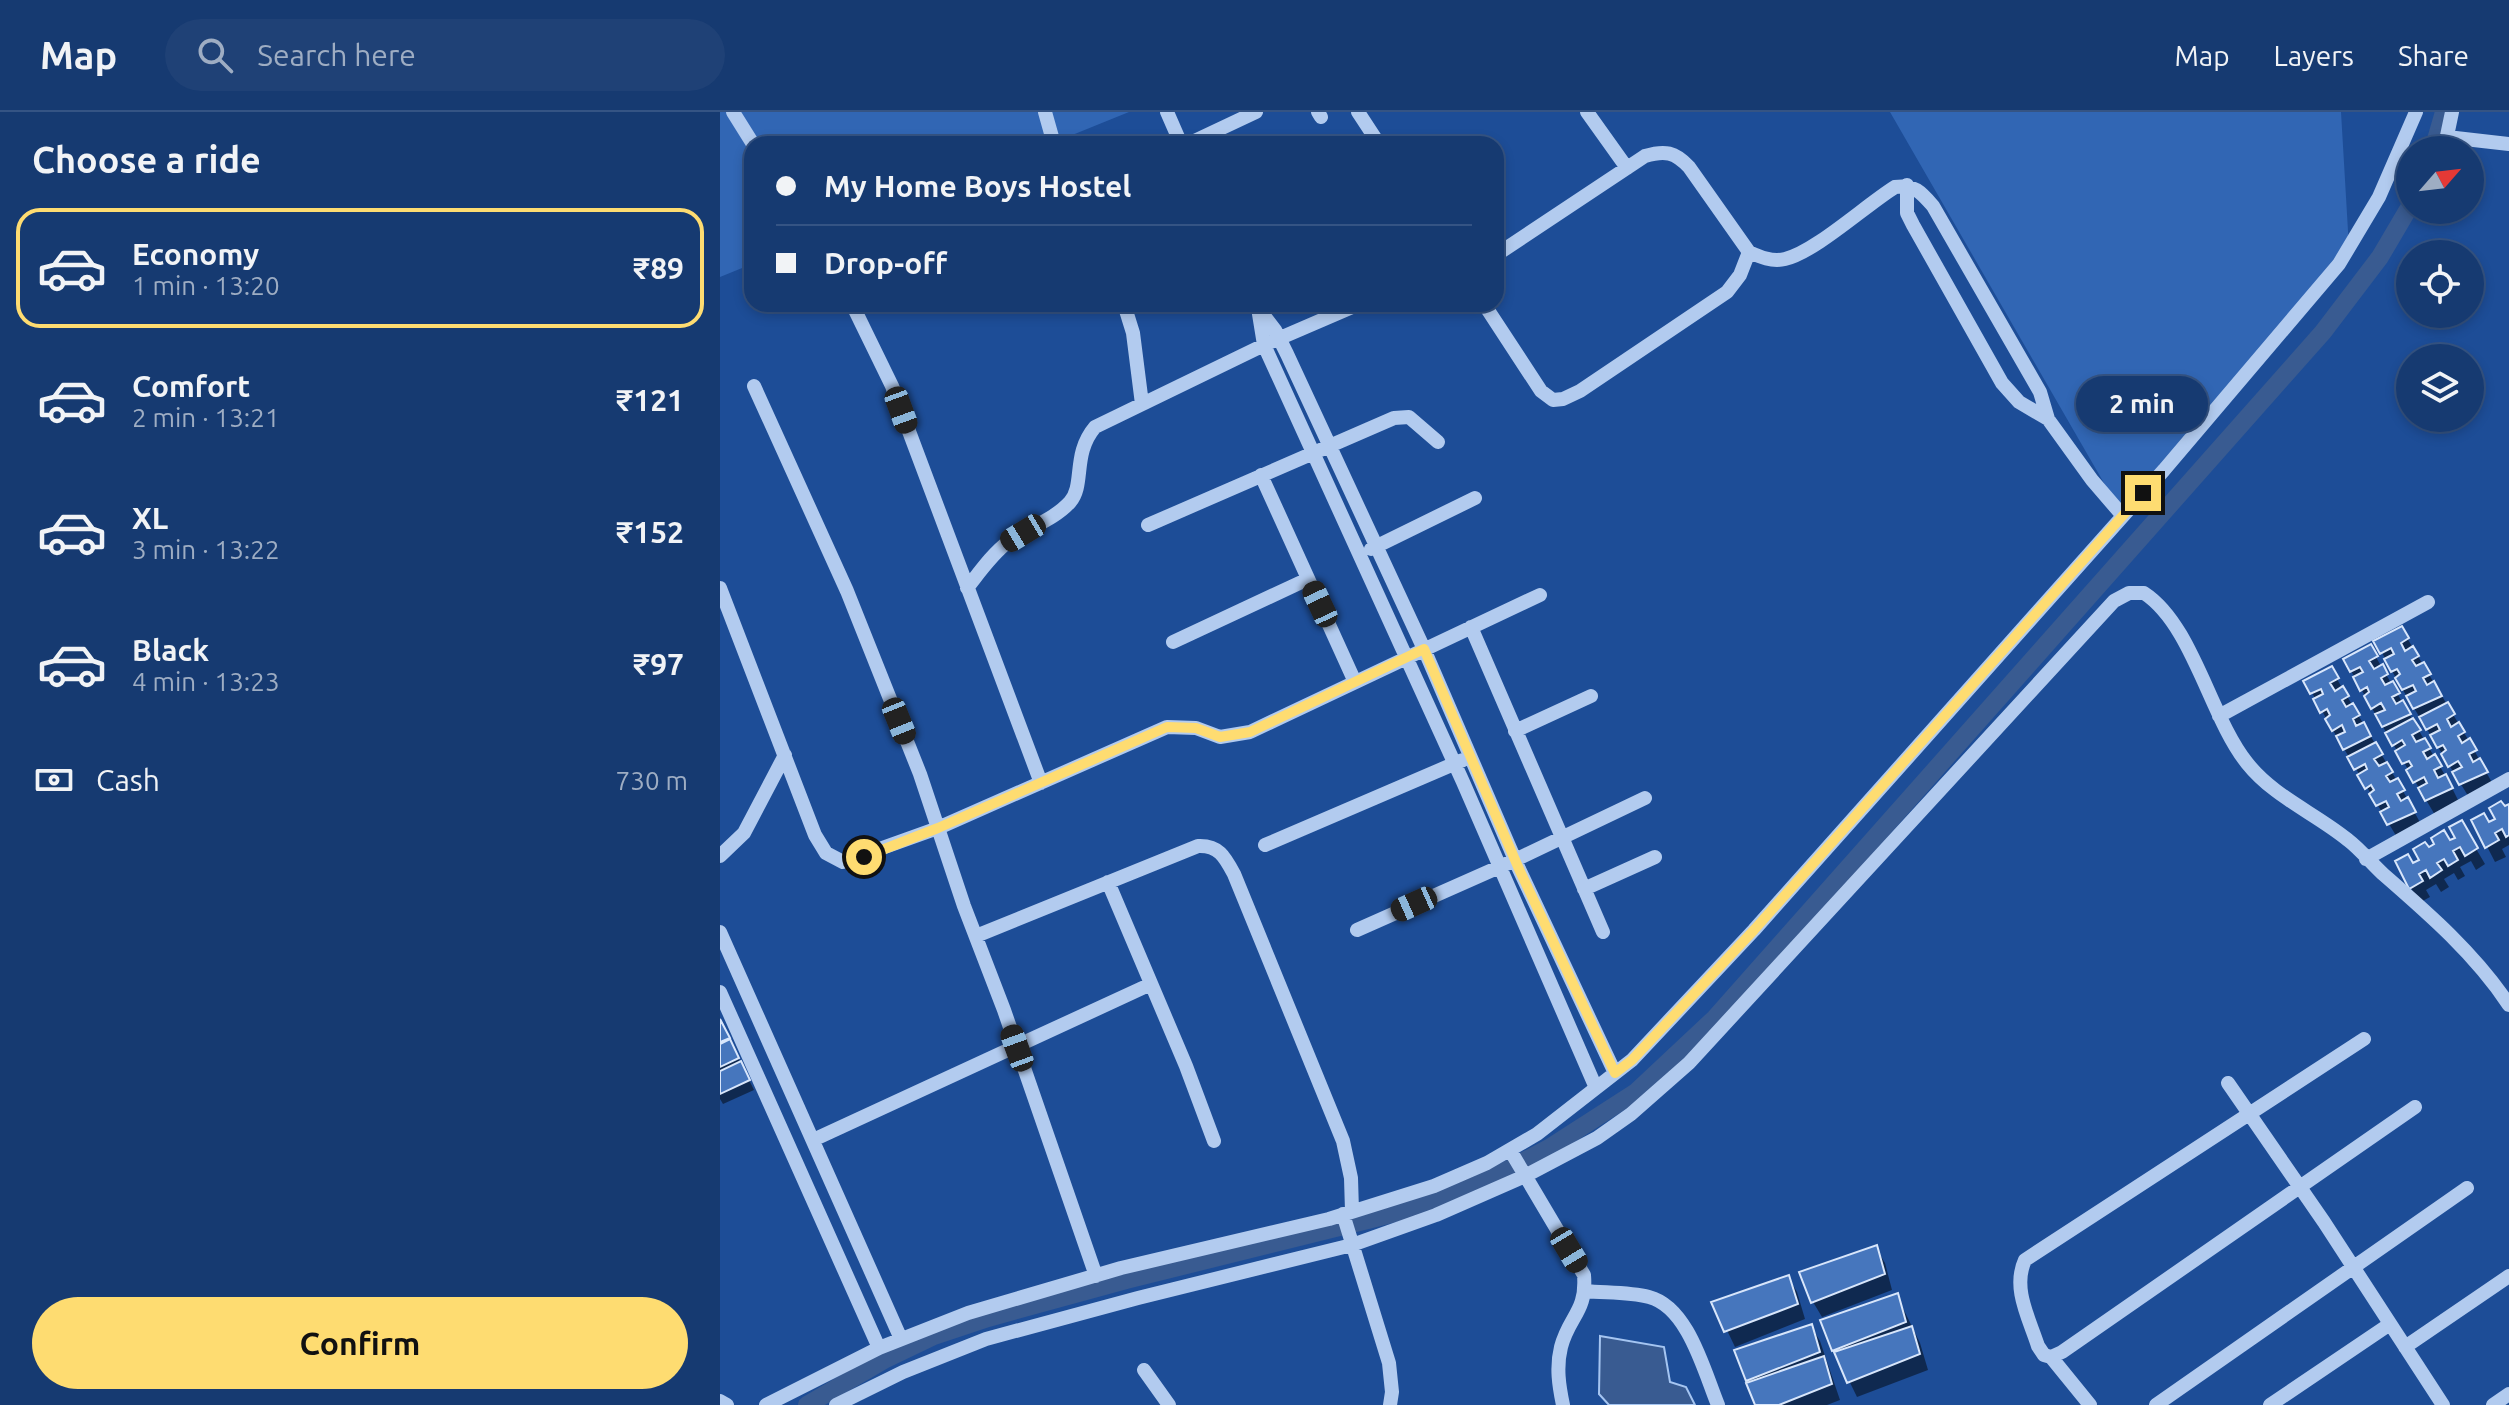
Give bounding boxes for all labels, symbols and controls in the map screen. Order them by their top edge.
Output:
search box [165,19,725,91]
icon: search [193,33,237,77]
text: Map [40,34,117,76]
text: Search here [257,38,416,72]
text: Map [2174,40,2230,71]
text: Layers [2274,40,2354,71]
text: Share [2398,40,2469,71]
north arrow [2396,136,2484,224]
map controls [2396,136,2484,432]
text: Choose a ride [32,139,261,180]
text: My Home Boys Hostel [824,169,1131,203]
icon: car [36,232,108,304]
text: Economy [132,237,259,271]
button: locate [2396,240,2484,328]
text: Drop-off [824,246,947,280]
text: ₹89 [633,251,684,285]
text: 1 min · 13:20 [132,271,280,300]
button: layers [2396,344,2484,432]
icon: car [36,364,108,436]
text: Comfort [132,369,250,403]
callout: 2 min [2077,377,2209,433]
text: ₹121 [616,383,684,417]
car [882,383,920,437]
text: 2 min [2109,389,2175,418]
text: 2 min · 13:21 [132,403,280,432]
route end [2125,475,2161,511]
icon: car [36,496,108,568]
text: XL [132,501,168,535]
car [996,510,1050,556]
text: ₹152 [616,515,684,549]
text: 3 min · 13:22 [132,535,280,564]
car [1299,577,1341,631]
icon: car [36,628,108,700]
text: Black [132,633,209,667]
text: ₹97 [633,647,684,681]
text: 4 min · 13:23 [132,667,280,696]
car [879,694,919,748]
icon: cash [32,758,76,802]
text: Cash [96,763,160,797]
text: 730 m [616,766,688,795]
route start [846,839,882,875]
car [1387,883,1441,925]
car [998,1021,1036,1075]
car [1546,1223,1592,1277]
button: Confirm [32,1297,688,1389]

